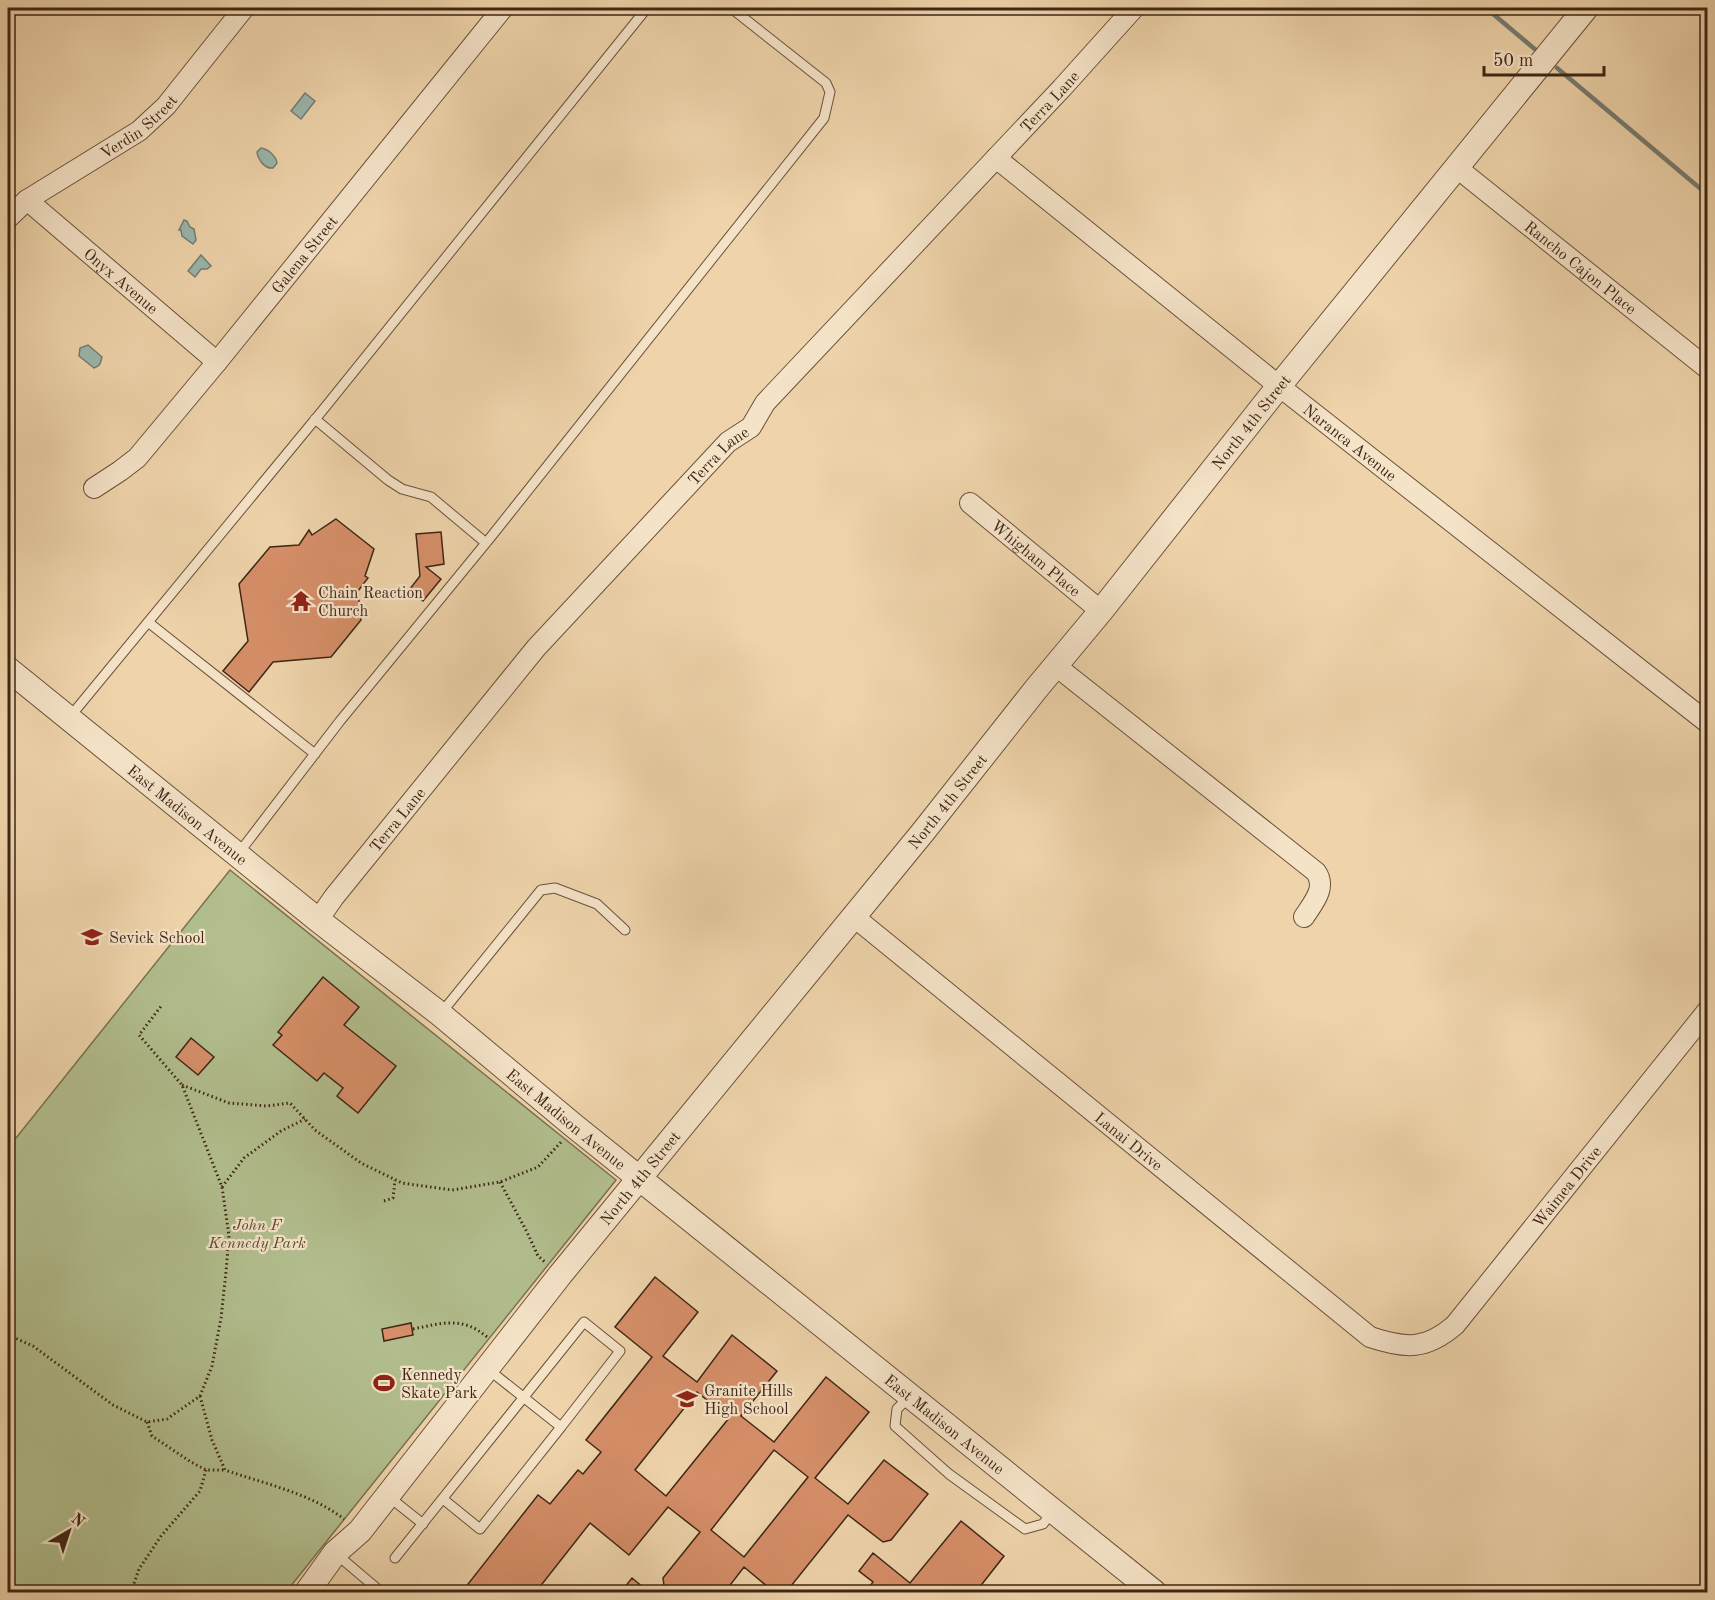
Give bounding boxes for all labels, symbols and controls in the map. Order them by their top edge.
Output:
scale bar [1484,39,1604,77]
text: 50 m [1493,52,1533,70]
street label: Terra Lane [1018,69,1083,137]
street label: Verdin Street [98,93,182,163]
street label: Galena Street [270,213,342,297]
street label: Rancho Cajon Place [1521,219,1639,318]
street label: Onyx Avenue [80,246,160,318]
street label: North 4th Street [1210,372,1295,474]
street label: Naranca Avenue [1299,402,1399,485]
street label: Terra Lane [686,425,752,489]
street label: Whigham Place [988,518,1083,600]
place label: Chain Reaction Church [318,586,423,620]
temple icon: Chain Reaction Church [289,589,313,613]
street label: North 4th Street [906,752,991,853]
street label: East Madison Avenue [123,763,249,869]
street label: Terra Lane [368,785,429,856]
school or university icon: Sevick School [80,925,104,949]
place label: Sevick School [109,931,205,947]
street label: East Madison Avenue [502,1067,628,1174]
street label: Lanai Drive [1091,1110,1165,1175]
street label: North 4th Street [598,1129,685,1229]
street label: Waimea Drive [1531,1144,1605,1231]
park label: John F Kennedy Park [207,1218,306,1252]
place label: Kennedy Skate Park [401,1368,478,1402]
sports icon: Kennedy Skate Park [372,1371,396,1395]
street label: East Madison Avenue [880,1372,1006,1478]
place label: Granite Hills High School [704,1384,793,1418]
school or university icon: Granite Hills High School [675,1387,699,1411]
north arrow [39,1501,99,1561]
text: N [67,1511,88,1531]

